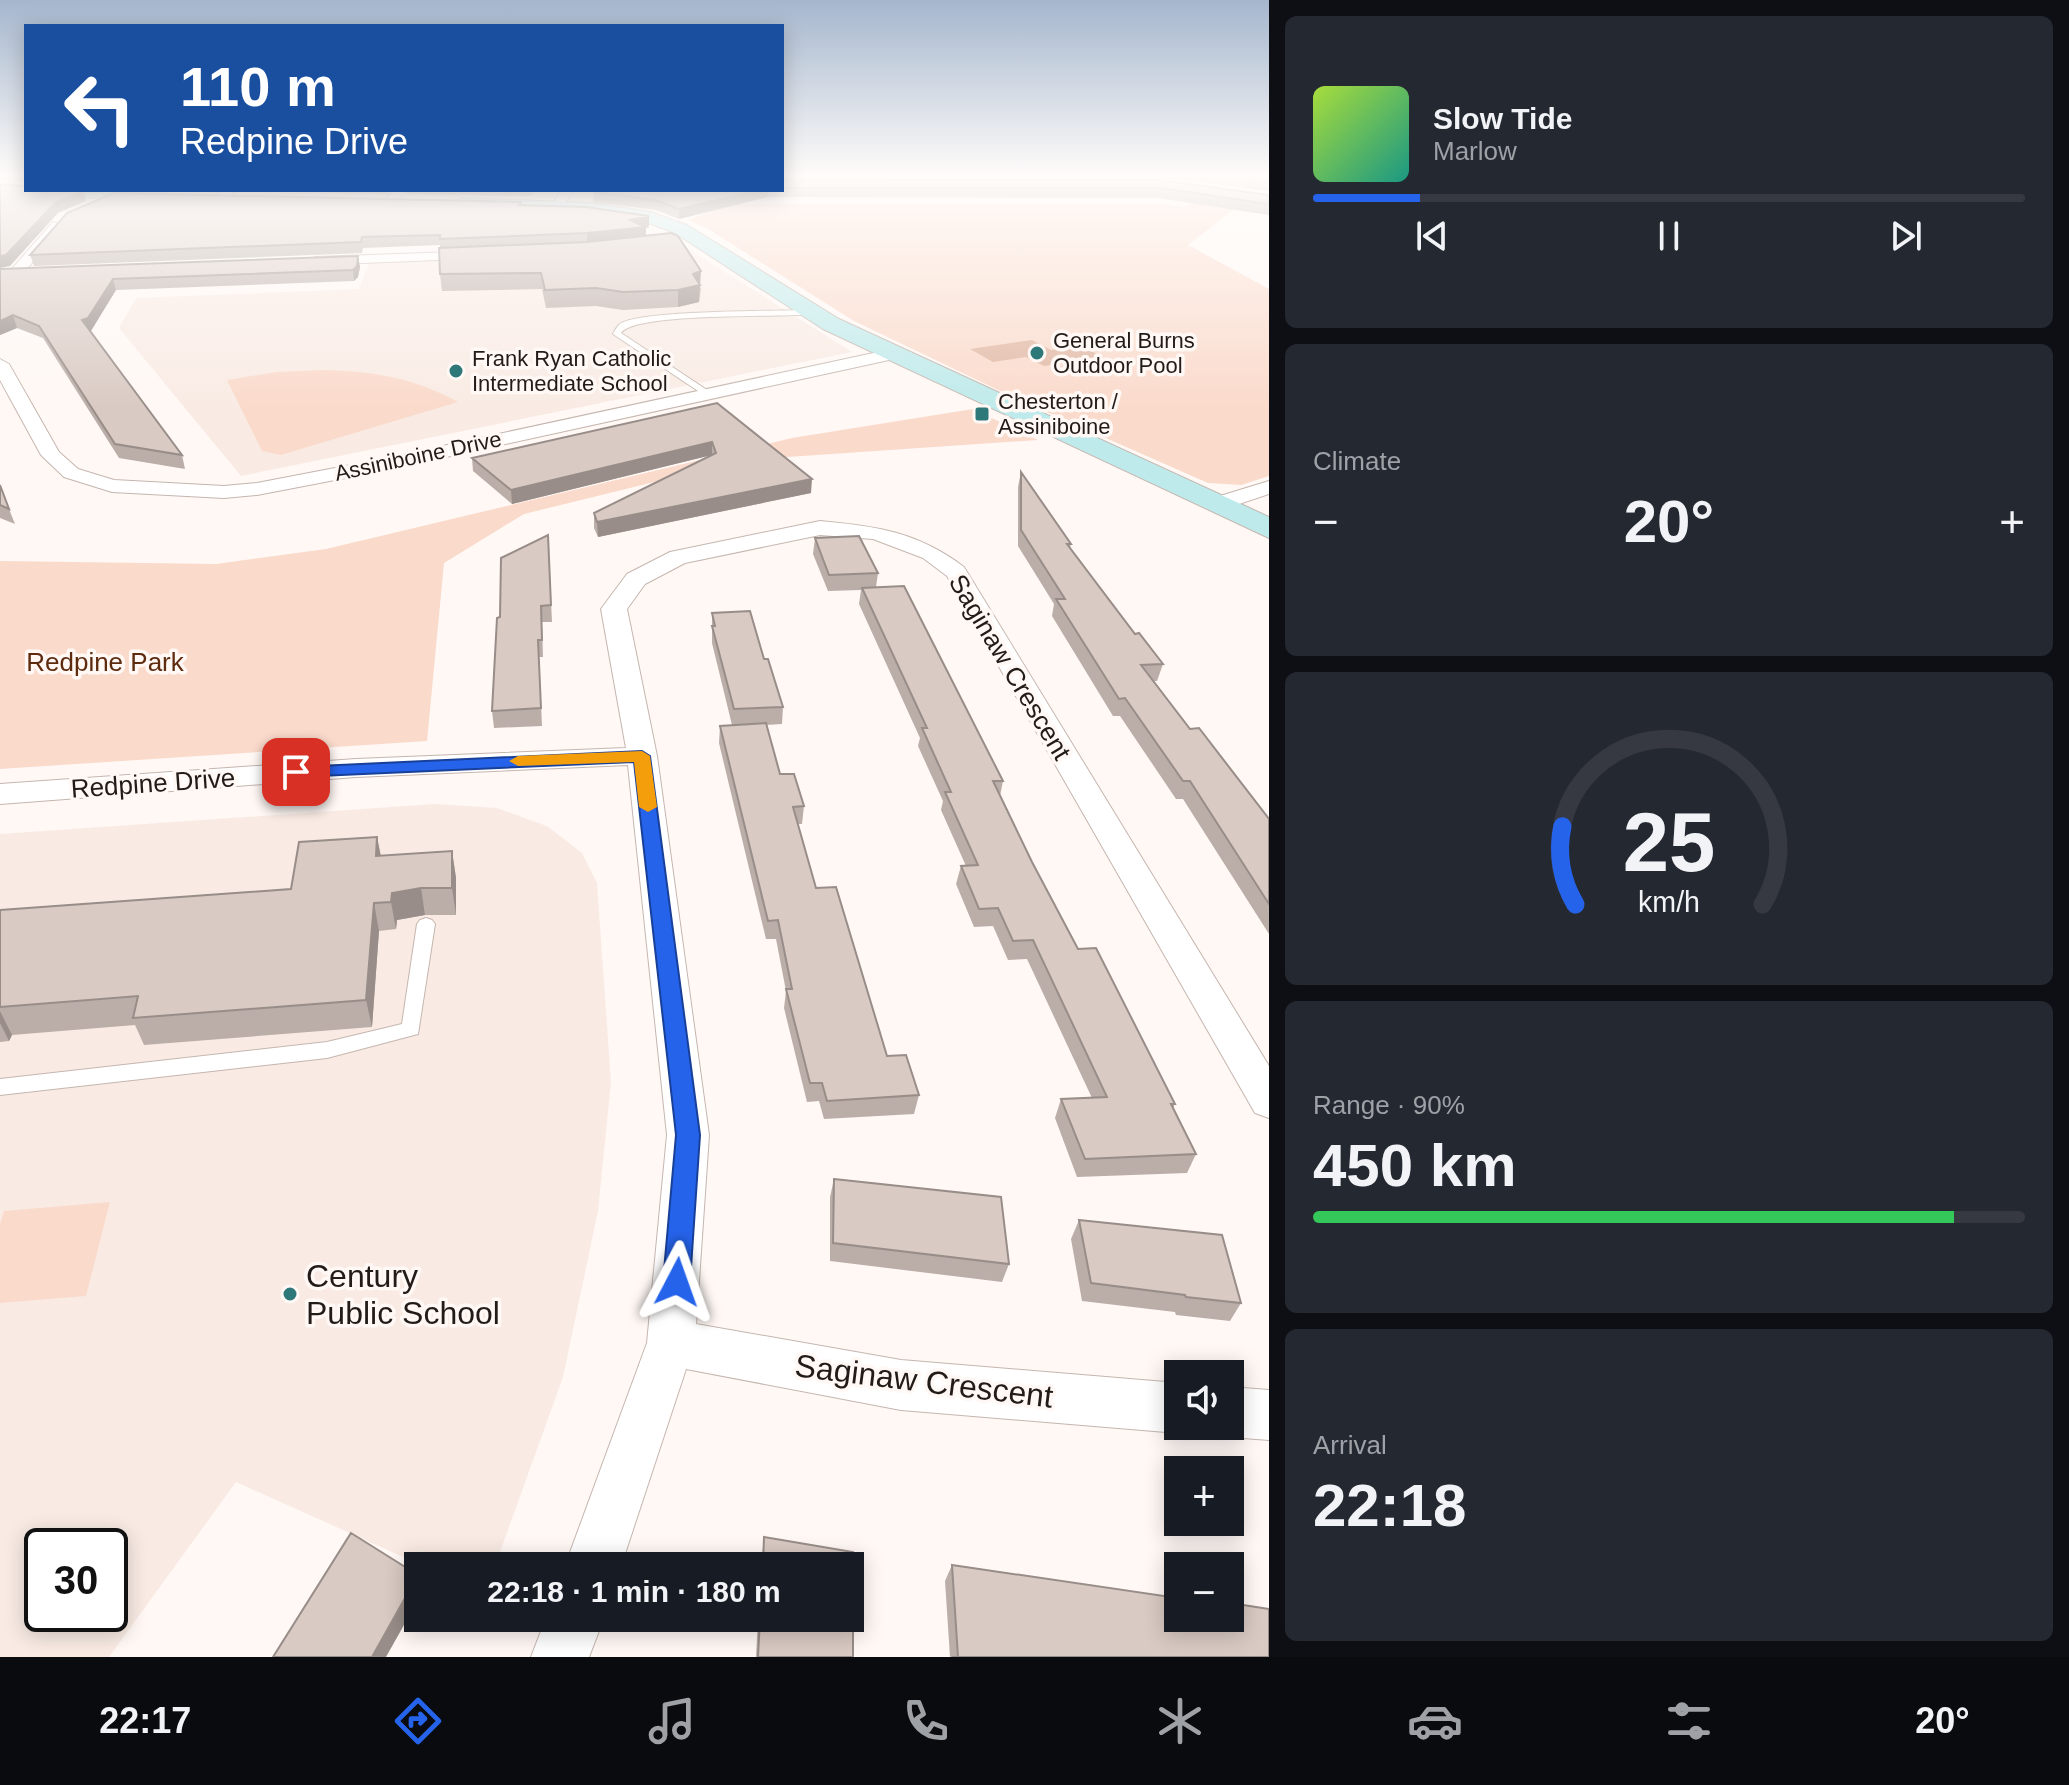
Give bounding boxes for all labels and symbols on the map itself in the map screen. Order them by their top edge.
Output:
place label: General Burns Outdoor Pool [1053,328,1195,378]
marker: General Burns Outdoor Pool [1028,344,1046,362]
place label: Frank Ryan Catholic Intermediate School [472,346,671,396]
marker: Frank Ryan Catholic Intermediate School [447,362,465,380]
place label: Chesterton / Assiniboine [998,389,1119,439]
marker: Chesterton / Assiniboine [973,405,991,423]
street label: Assiniboine Drive [332,426,504,486]
street label: Saginaw Crescent [943,569,1078,766]
park label: Redpine Park [26,647,185,677]
pin [262,738,330,806]
street label: Redpine Drive [70,762,236,804]
position arrow [635,1240,719,1324]
place label: Century Public School [306,1258,500,1331]
marker: Century Public School [281,1285,299,1303]
street label: Saginaw Crescent [793,1347,1055,1415]
speed limit sign: 30 [24,1528,128,1632]

